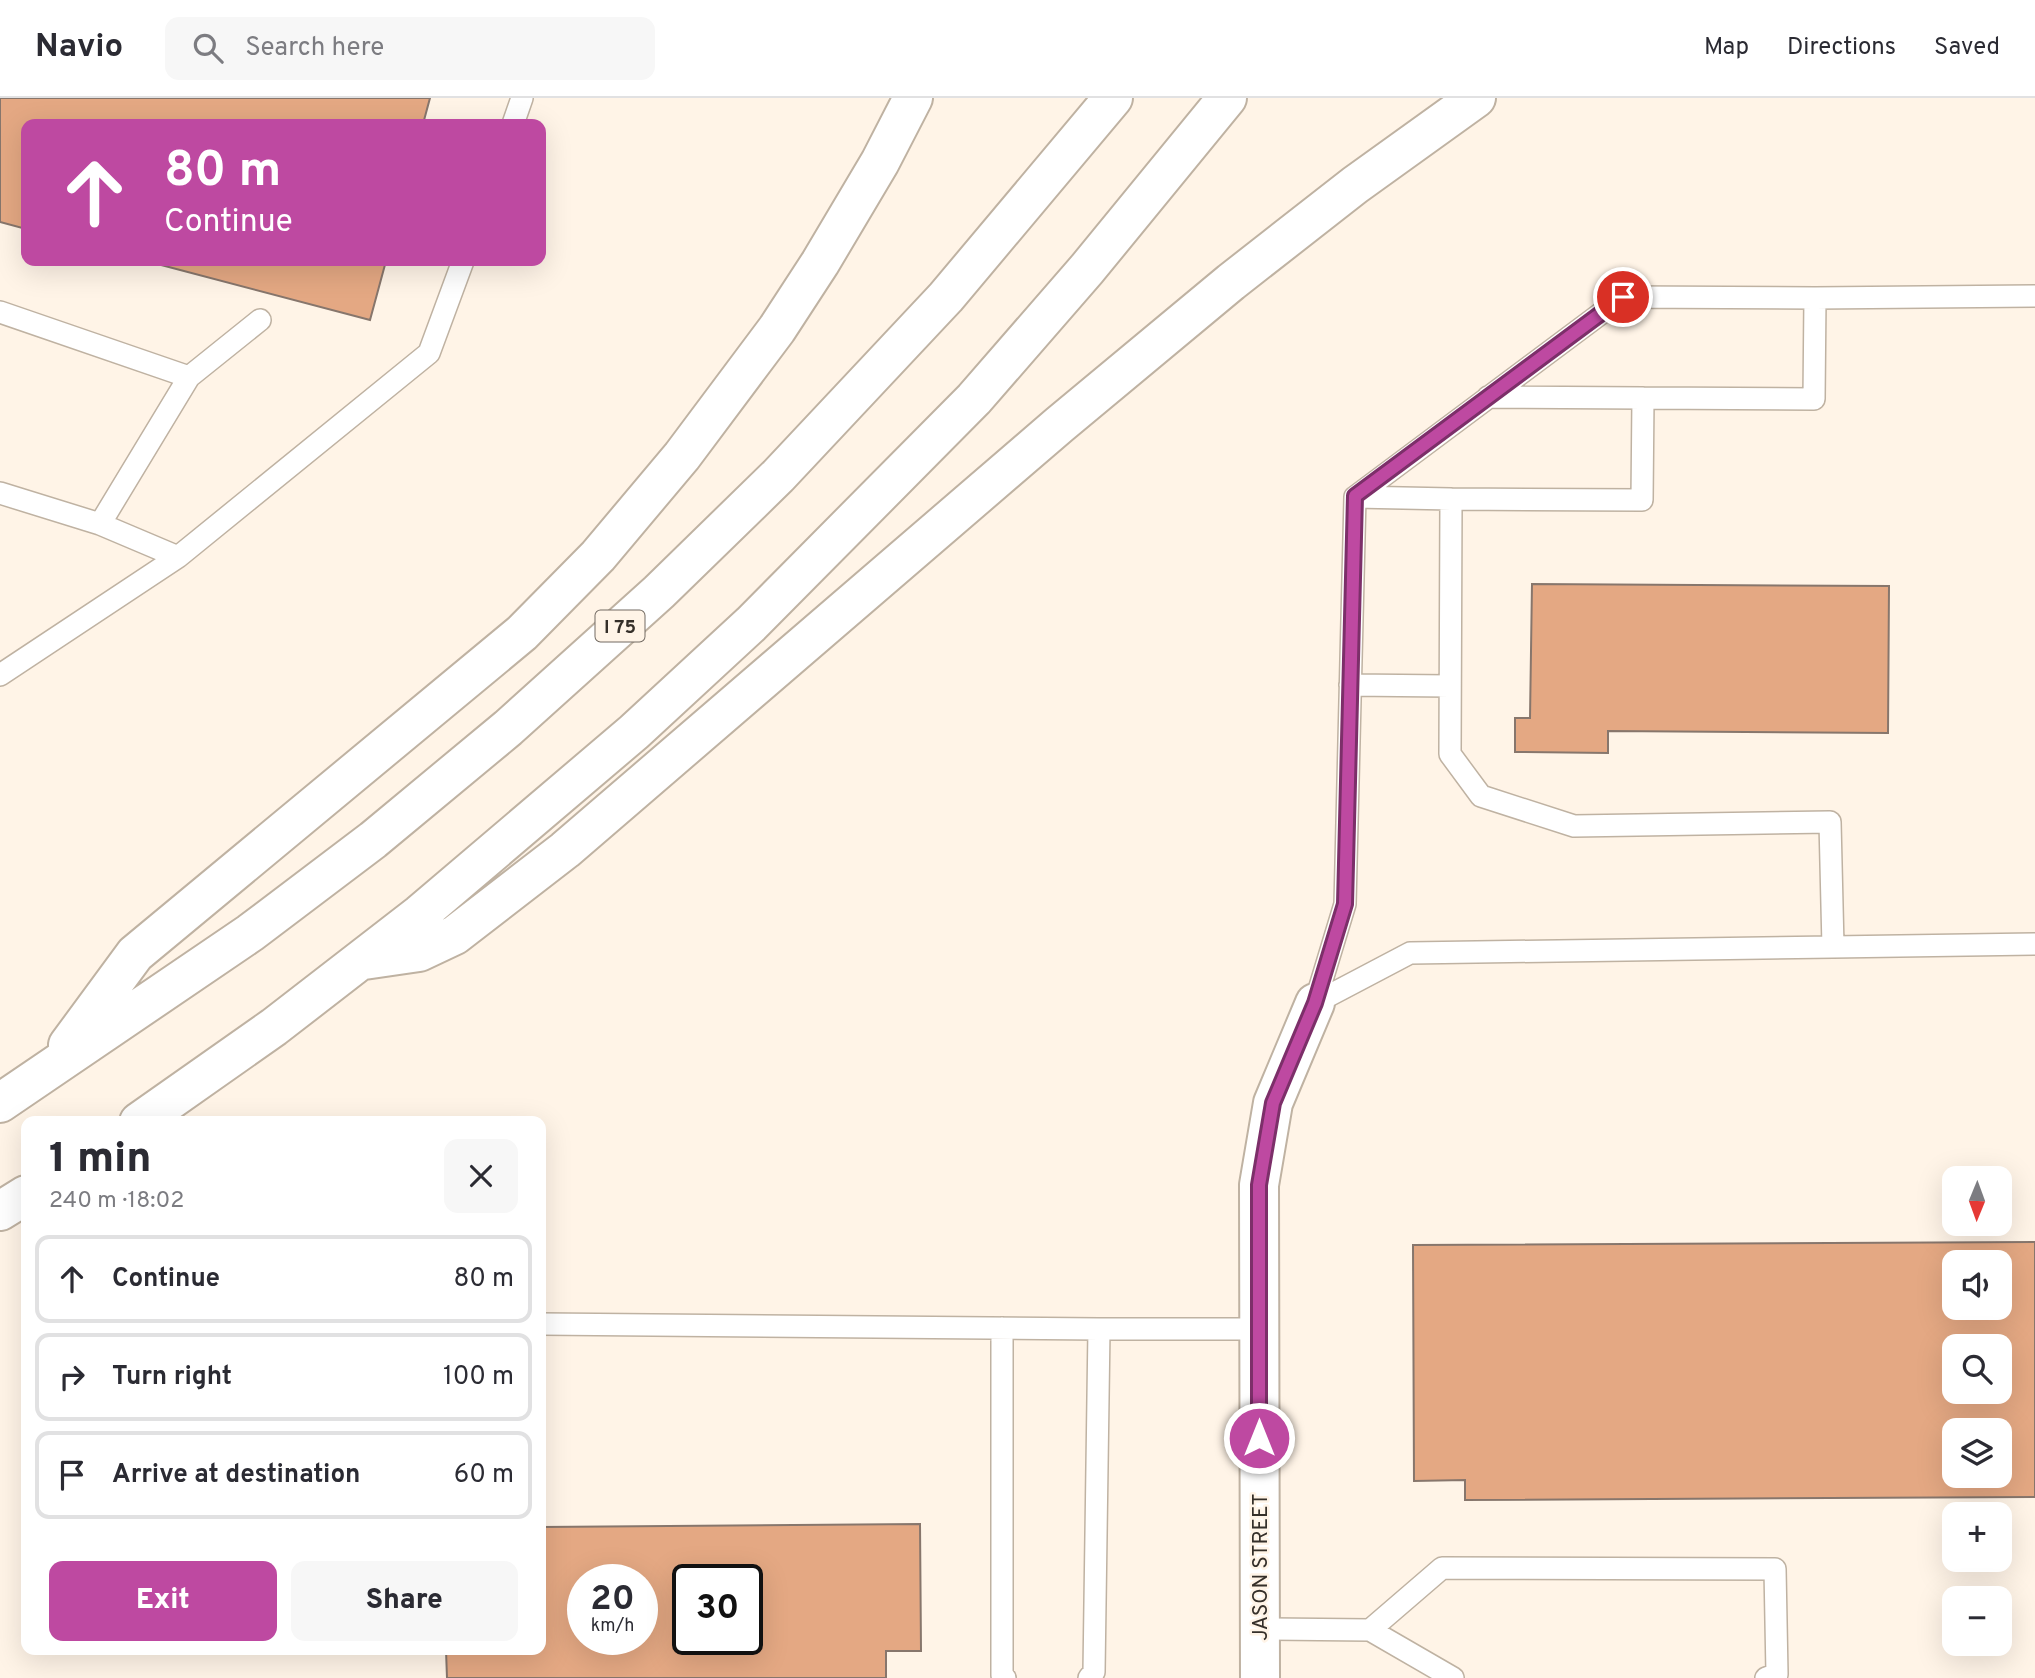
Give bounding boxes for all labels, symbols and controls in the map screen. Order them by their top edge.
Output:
search box [165,17,655,80]
text: Navio [35,27,123,69]
icon: search [189,29,227,67]
text: Search here [245,32,384,65]
text: Map [1704,33,1749,63]
text: Directions [1787,33,1896,63]
text: Saved [1934,33,2000,63]
text: 80 m [164,142,281,204]
icon: ahead [49,147,140,238]
text: Continue [164,203,293,243]
pin [1593,267,1653,327]
icon: arrive [1604,278,1642,316]
road number: I 75 [596,610,644,642]
text: 1 min [49,1134,152,1187]
button: close [444,1139,518,1213]
north arrow [1942,1166,2012,1236]
map controls [1942,1166,2012,1656]
text: 240 m · 18:02 [49,1187,184,1216]
button: sound [1942,1250,2012,1320]
icon: ahead [53,1260,91,1298]
text: Continue [112,1263,220,1296]
text: 80 m [454,1263,514,1296]
button: search [1942,1334,2012,1404]
icon: right [53,1358,91,1396]
text: Turn right [112,1361,232,1394]
text: 100 m [443,1361,514,1394]
position arrow [1222,1401,1296,1475]
button: layers [1942,1418,2012,1488]
icon: arrive [53,1456,91,1494]
text: Arrive at destination [112,1459,360,1492]
text: 60 m [454,1459,514,1492]
street label: JASON STREET [1248,1493,1275,1641]
button: + [1942,1502,2012,1572]
button: Exit [49,1561,277,1641]
button: Share [291,1561,518,1641]
speed limit sign: 30 [672,1564,763,1655]
text: 20 [590,1578,635,1622]
button: − [1942,1586,2012,1656]
text: km/h [591,1615,634,1638]

